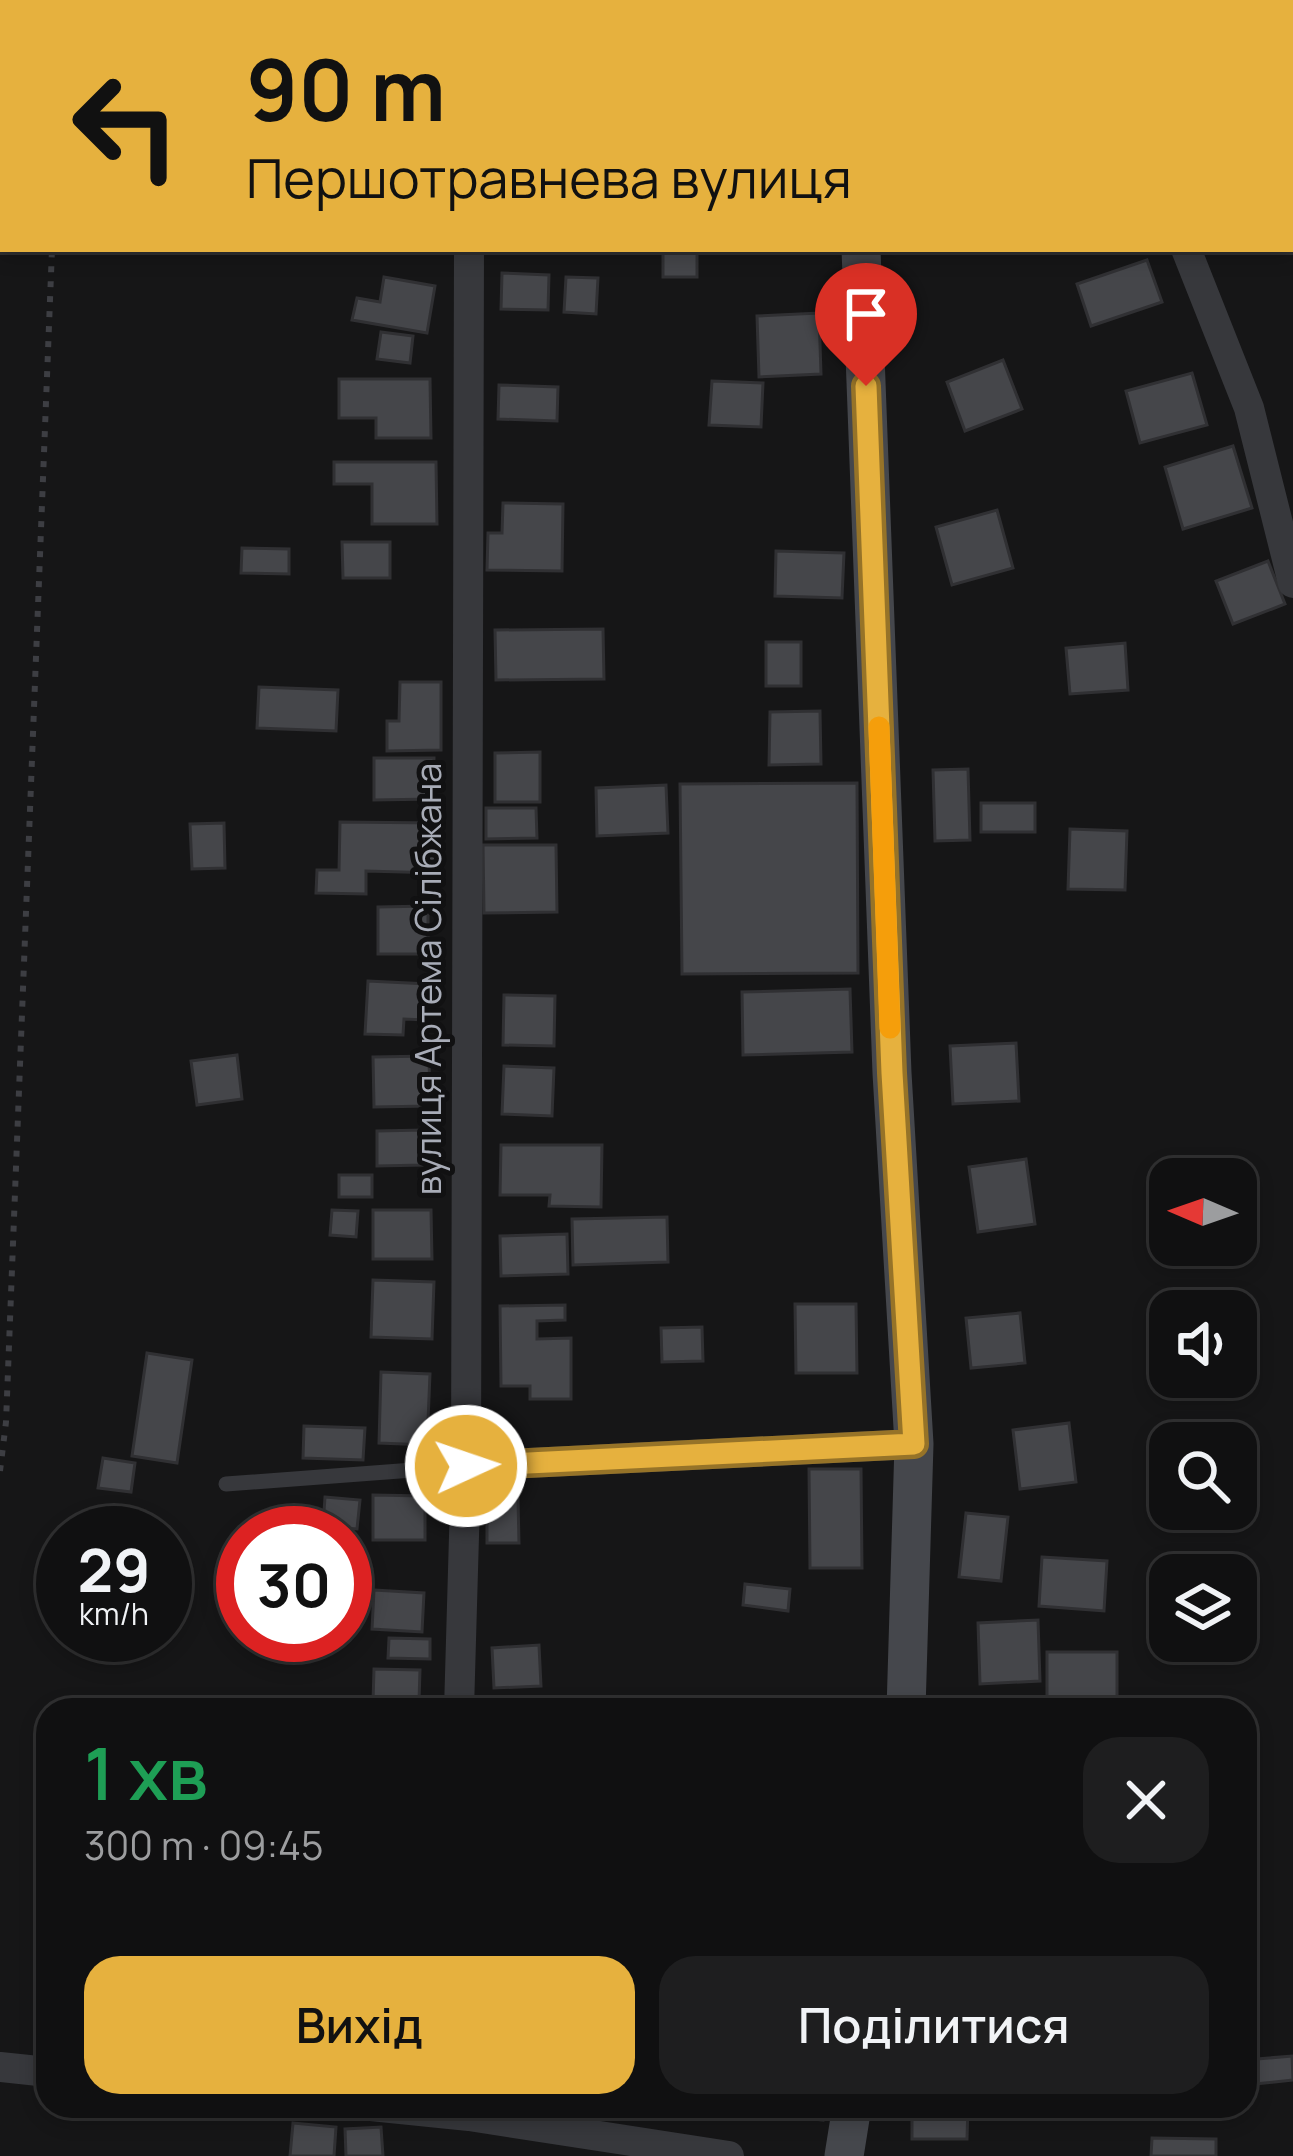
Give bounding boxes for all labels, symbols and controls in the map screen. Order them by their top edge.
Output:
text: 90 m [246,31,446,146]
icon: left [48,48,204,204]
text: Першотравнева вулиця [246,140,852,214]
pin [815,263,917,386]
icon: arrive [833,281,899,347]
street label: вулиця Артема Сілібжана [403,763,452,1195]
north arrow [1149,1158,1257,1266]
map controls [1149,1158,1257,1662]
button: sound [1149,1290,1257,1398]
position arrow [403,1403,529,1529]
button: search [1149,1422,1257,1530]
speed limit sign: 30 [216,1506,372,1662]
text: 29 [77,1528,151,1610]
button: layers [1149,1554,1257,1662]
text: km/h [79,1593,149,1634]
text: 1 хв [84,1723,208,1822]
button: close [1083,1737,1209,1863]
text: 300 m · 09:45 [84,1818,324,1872]
button: Вихід [84,1956,635,2094]
button: Поділитися [659,1956,1209,2094]

